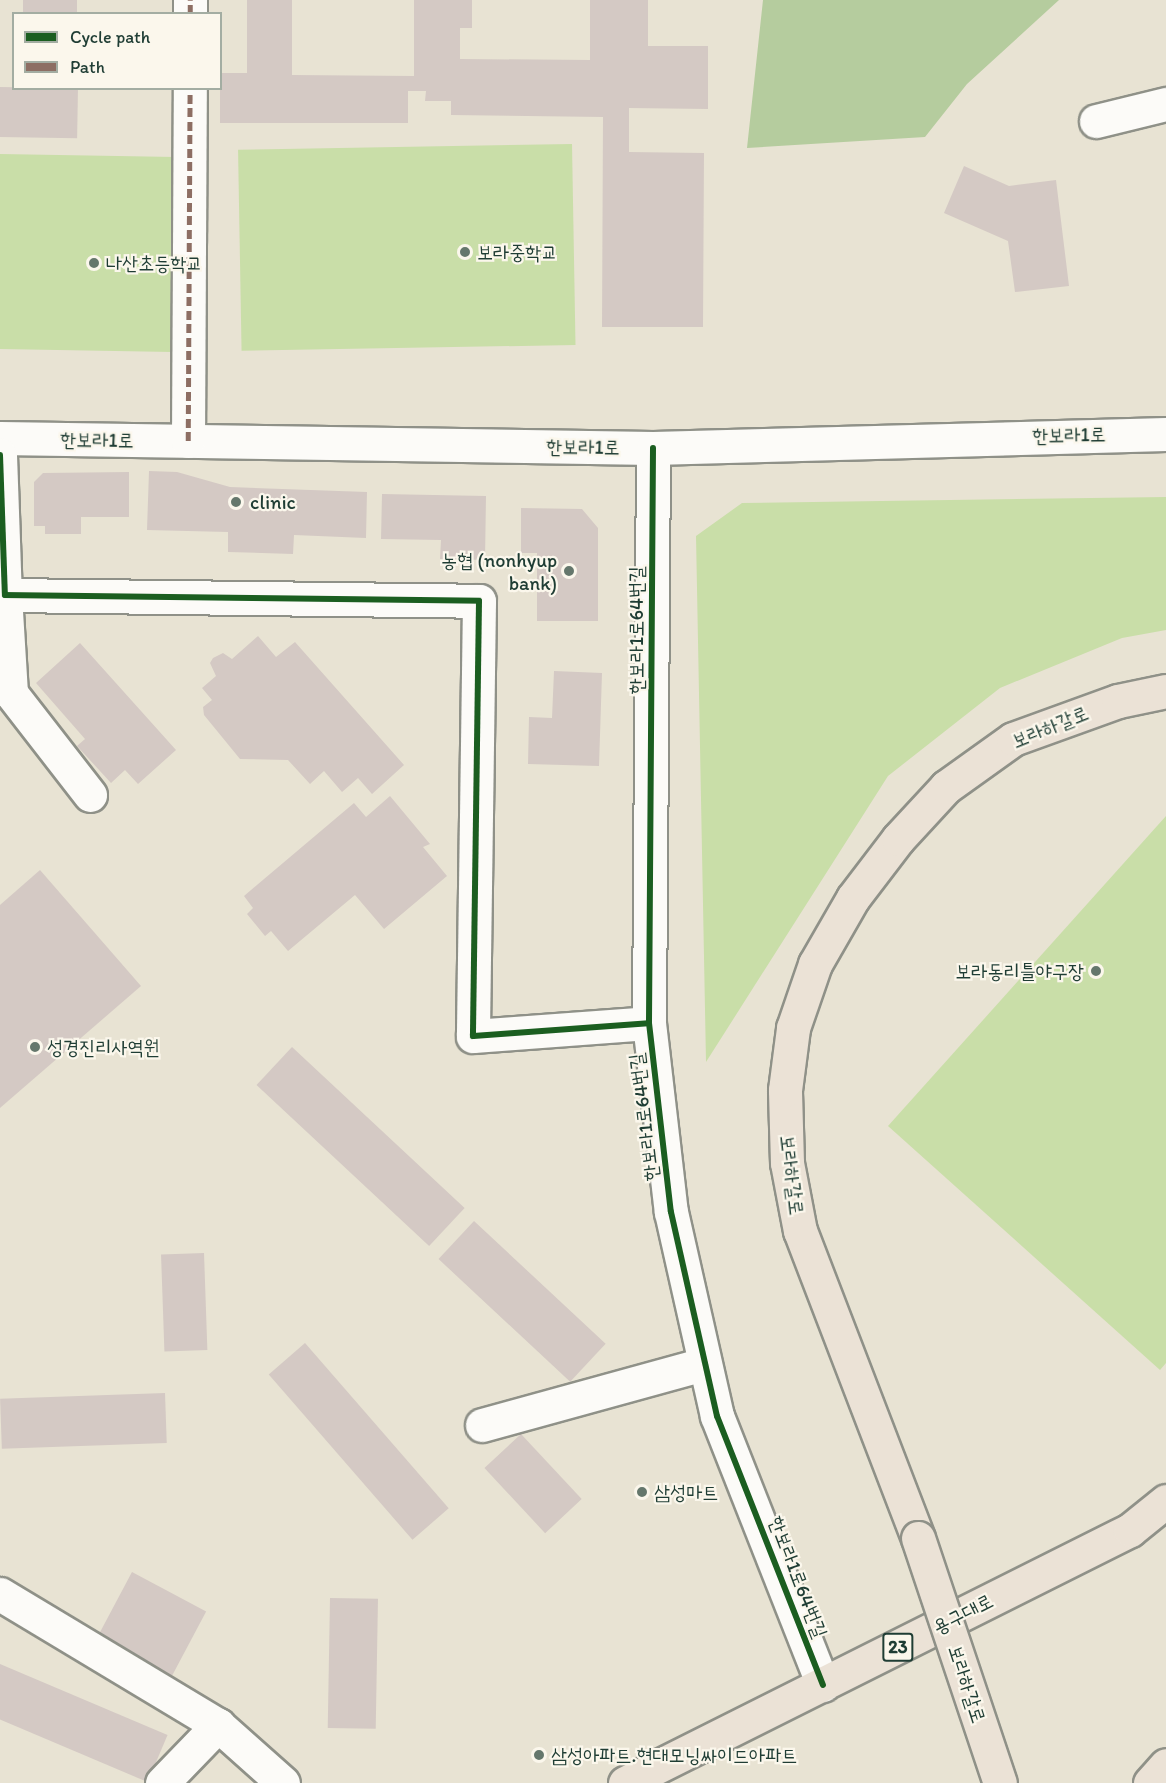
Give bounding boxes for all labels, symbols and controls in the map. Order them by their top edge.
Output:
legend [12,12,222,90]
text: Cycle path [70,26,150,48]
text: Path [70,56,105,78]
place label: 보라중학교 [477,240,557,264]
marker: 보라중학교 [458,245,472,259]
place label: 나산초등학교 [106,251,203,275]
marker: 나산초등학교 [87,256,101,270]
street label: 한보라1로 [1032,422,1106,448]
street label: 한보라1로 [60,427,134,453]
street label: 한보라1로 [546,434,620,460]
place label: clinic [250,490,296,514]
marker: clinic [227,493,245,511]
place label: 농협 (nonhyup bank) [441,548,557,595]
marker: 농협 (nonhyup bank) [562,564,576,578]
street label: 한보라1로64번길 [624,566,648,694]
street label: 보라하갈로 [1008,701,1092,753]
place label: 보라동리틀야구장 [955,959,1084,983]
marker: 보라동리틀야구장 [1089,964,1103,978]
place label: 성경진리사역원 [47,1035,160,1059]
marker: 성경진리사역원 [28,1040,42,1054]
street label: 한보라1로64번길 [624,1052,664,1182]
street label: 보라하갈로 [775,1134,809,1216]
place label: 삼성마트 [654,1480,718,1504]
marker: 삼성마트 [635,1485,649,1499]
street label: 한보라1로64번길 [764,1513,832,1641]
street label: 용구대로 [929,1589,997,1639]
road number: 23 [882,1632,914,1662]
street label: 보라하갈로 [943,1642,991,1726]
place label: 삼성아파트.현대모닝싸이드아파트 [551,1743,797,1767]
marker: 삼성아파트.현대모닝싸이드아파트 [532,1748,546,1762]

